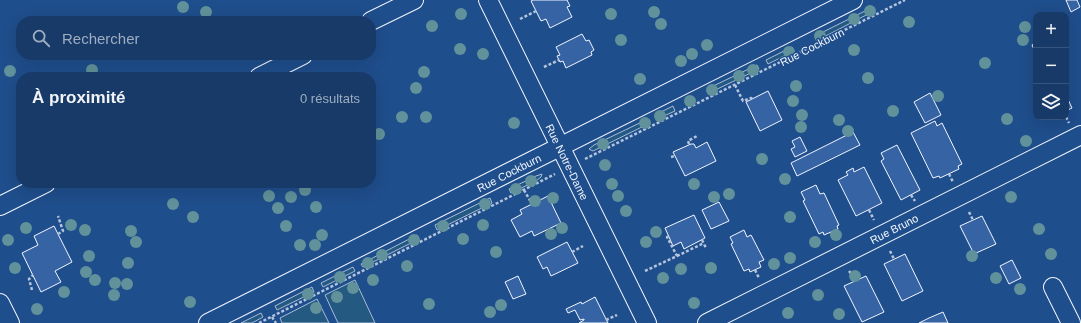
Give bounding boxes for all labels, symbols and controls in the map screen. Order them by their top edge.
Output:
map controls [1033,12,1069,120]
button: + [1033,12,1069,48]
search box [16,16,376,60]
street label: Rue Cockburn [778,26,846,68]
icon: search [30,27,52,49]
text: Rechercher [62,30,140,47]
button: − [1033,48,1069,84]
button: layers [1033,84,1069,120]
text: À proximité [32,88,126,107]
text: 0 résultats [300,91,360,106]
street label: Rue Notre-Dame [543,122,591,202]
street label: Rue Cockburn [475,152,543,194]
street label: Rue Bruno [868,212,920,246]

